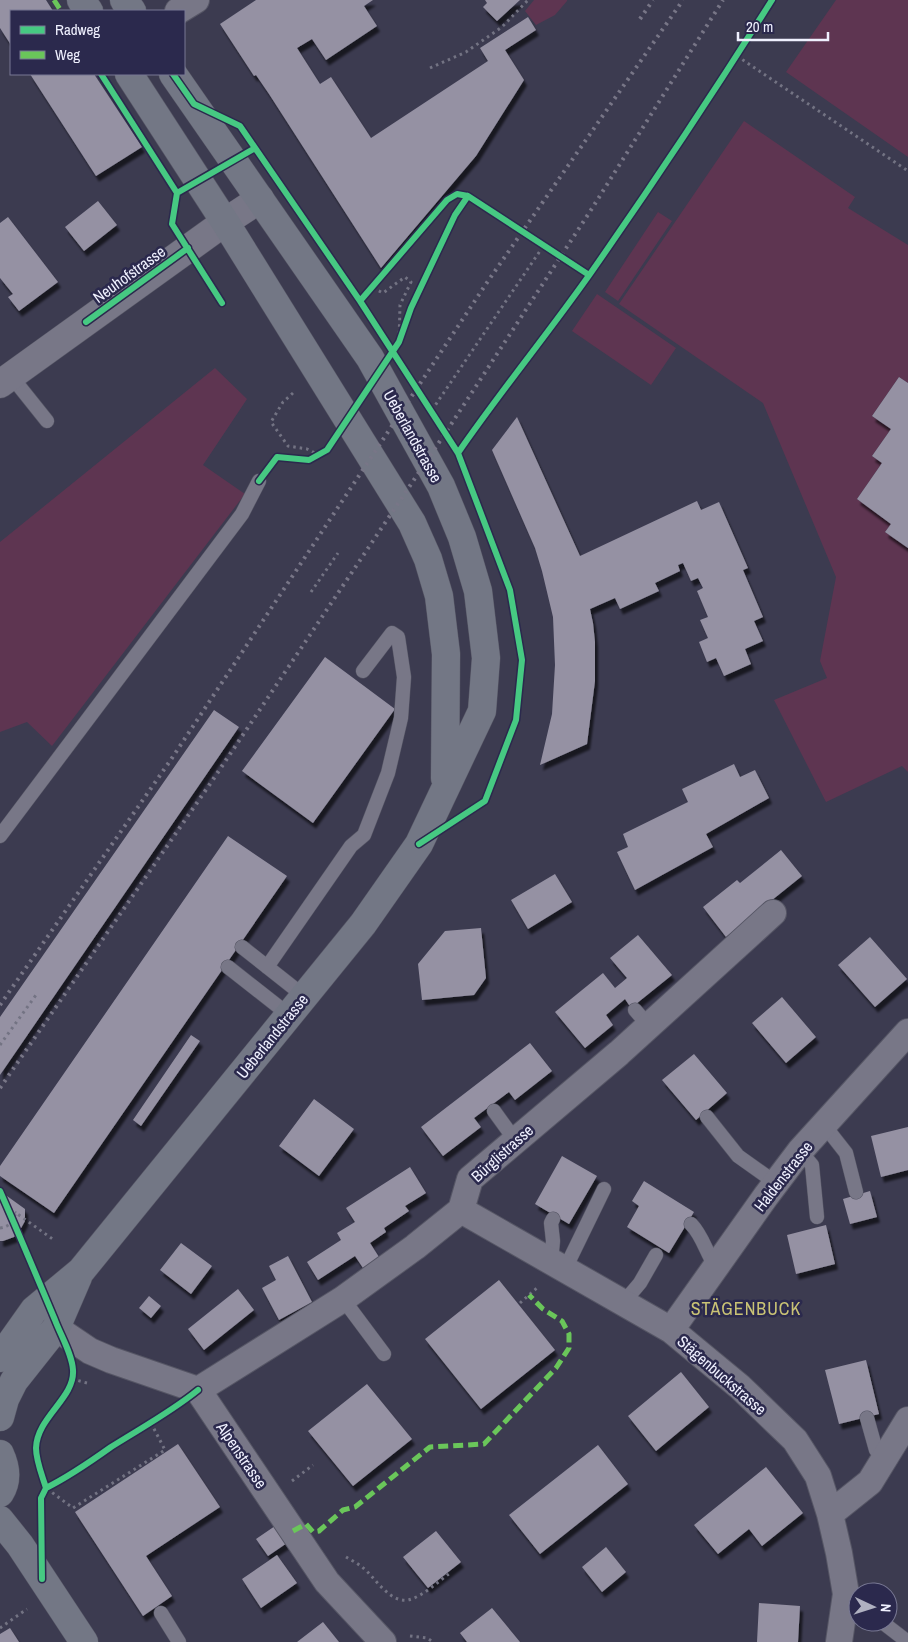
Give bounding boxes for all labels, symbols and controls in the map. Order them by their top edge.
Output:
legend [10,10,185,75]
scale bar [738,10,828,42]
text: 20 m [746,16,773,37]
text: Radweg [55,19,100,40]
text: Weg [55,44,80,65]
street label: Neuhofstrasse [88,240,170,308]
street label: Ueberlandstrasse [378,386,448,486]
street label: Ueberlandstrasse [231,989,313,1083]
street label: Bürglistrasse [466,1119,538,1187]
street label: Haldenstrasse [749,1136,817,1216]
district label: STÄGENBUCK [691,1296,801,1321]
street label: Stägenbuckstrasse [673,1330,771,1420]
street label: Alpenstrasse [211,1417,272,1493]
north arrow [848,1582,898,1632]
text: N [877,1603,895,1613]

